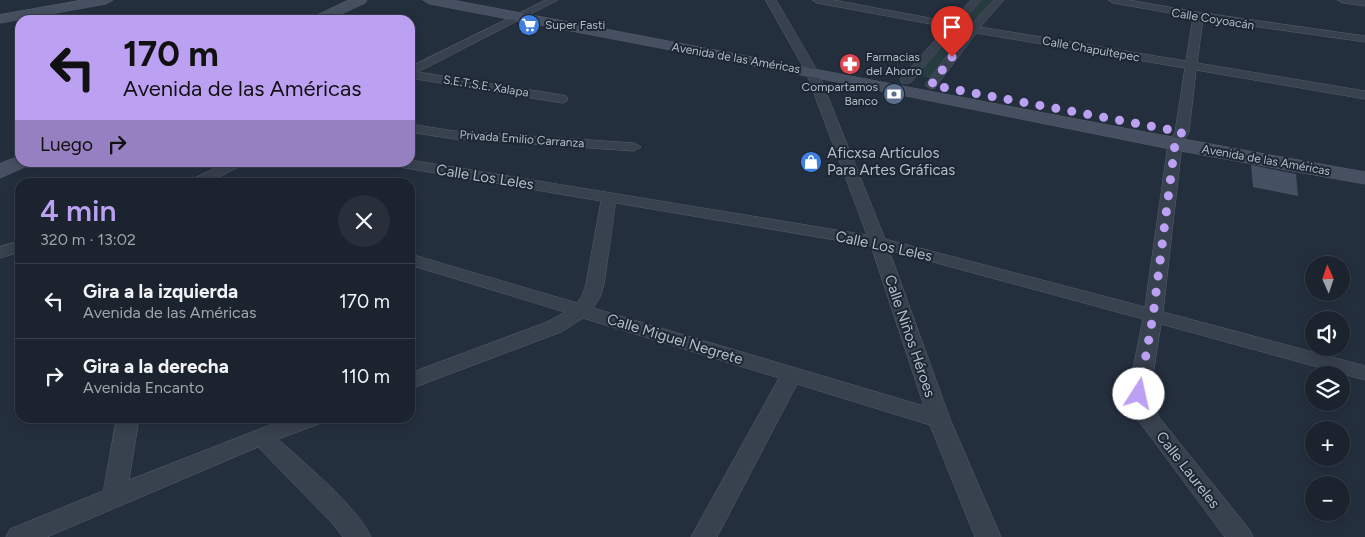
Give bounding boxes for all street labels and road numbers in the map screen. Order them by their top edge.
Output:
street label: Calle Coyoacán [1171,6,1256,32]
street label: Calle Chapultepec [1041,34,1141,65]
street label: Avenida de las Américas [671,40,802,76]
street label: S.E.T.S.E. Xalapa [442,72,530,100]
street label: Privada Emilio Carranza [459,128,585,150]
street label: Avenida de las Américas [1201,142,1332,178]
street label: Calle Los Leles [435,160,535,194]
street label: Calle Los Leles [834,227,934,265]
street label: Calle Niños Héroes [881,272,939,400]
street label: Calle Miguel Negrete [605,310,745,368]
street label: Calle Laureles [1152,428,1224,512]

